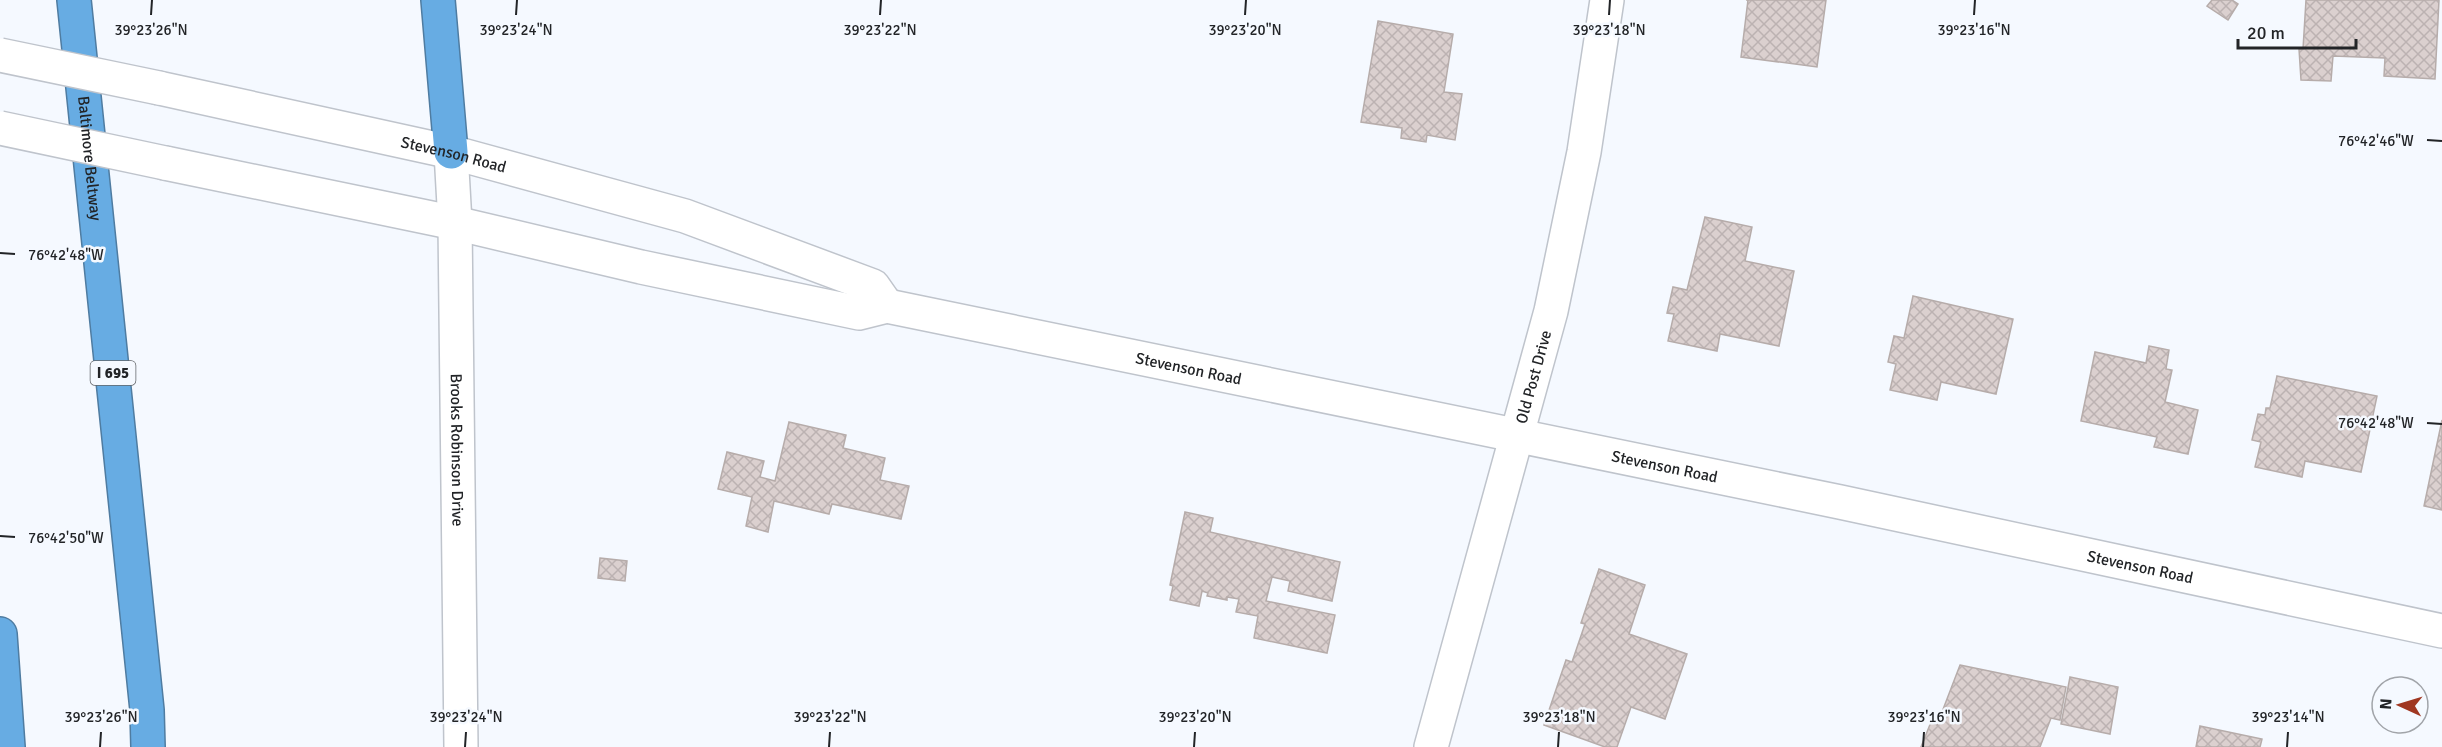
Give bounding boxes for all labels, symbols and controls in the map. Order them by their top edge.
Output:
scale bar [2238,12,2356,50]
text: 39°23'26"N [114,21,188,39]
text: 39°23'24"N [479,21,553,39]
text: 39°23'22"N [843,21,917,39]
text: 39°23'20"N [1208,21,1282,39]
text: 39°23'18"N [1572,21,1646,39]
text: 39°23'16"N [1937,21,2011,39]
text: 20 m [2247,22,2285,44]
street label: Baltimore Beltway [73,95,106,222]
street label: Stevenson Road [399,132,508,178]
text: 76°42'46"W [2338,132,2414,150]
text: 76°42'48"W [28,246,104,264]
street label: Old Post Drive [1511,328,1556,426]
street label: Stevenson Road [1134,348,1243,390]
road number: I 695 [90,361,136,385]
street label: Brooks Robinson Drive [446,373,467,526]
text: 76°42'48"W [2338,414,2414,432]
street label: Stevenson Road [1610,446,1719,488]
text: 76°42'50"W [28,529,104,547]
street label: Stevenson Road [2085,546,2195,588]
north arrow [2370,675,2430,735]
text: N [2376,698,2396,710]
text: 39°23'26"N [64,708,138,726]
text: 39°23'24"N [429,708,503,726]
text: 39°23'22"N [793,708,867,726]
text: 39°23'20"N [1158,708,1232,726]
text: 39°23'18"N [1522,708,1596,726]
text: 39°23'16"N [1887,708,1961,726]
text: 39°23'14"N [2251,708,2325,726]

